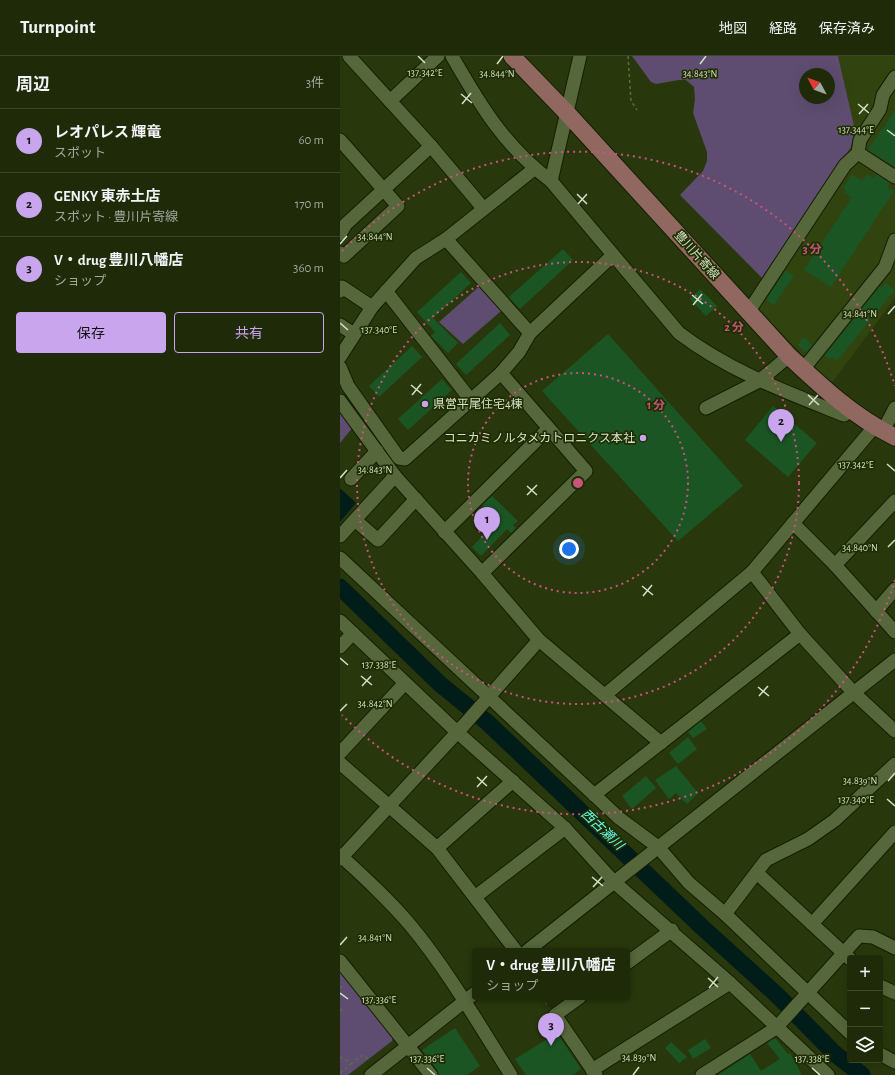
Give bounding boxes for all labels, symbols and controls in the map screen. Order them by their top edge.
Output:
text: Turnpoint [20,18,95,37]
text: 地図 [719,22,747,36]
text: 経路 [769,22,797,36]
text: 保存済み [819,22,875,36]
text: 137.342°E [407,68,443,78]
north arrow [799,68,835,104]
text: 34.844°N [479,69,515,79]
text: 34.843°N [683,69,717,79]
text: 周辺 [16,76,50,93]
text: 3件 [306,77,324,90]
text: レオパレス 輝竜 [54,125,161,140]
text: 137.344°E [838,125,874,135]
text: 1 [27,134,31,147]
text: 60 m [298,134,324,147]
text: スポット [54,147,106,160]
text: GENKY 東赤土店 [54,189,160,204]
text: 2 [26,198,32,211]
text: 170 m [295,198,324,211]
text: スポット · 豊川片寄線 [54,211,178,224]
street label: 豊川片寄線 [672,228,722,281]
text: 34.844°N [357,232,393,242]
text: 3 分 [803,243,821,255]
text: V・drug 豊川八幡店 [54,253,184,268]
text: 3 [26,262,32,275]
text: 360 m [293,262,324,275]
text: ショップ [54,275,106,288]
text: 34.841°N [843,309,877,319]
button: 保存 [16,312,166,353]
button: 共有 [174,312,324,353]
text: 2 分 [724,321,744,333]
text: 137.340°E [361,325,397,335]
place label: 県営平尾住宅4棟 [433,397,523,410]
marker: 県営平尾住宅4棟 [420,399,430,409]
text: 1 分 [647,399,665,411]
pin: 2 [768,409,794,442]
place label: コニカミノルタメカトロニクス本社 [444,432,635,444]
marker: コニカミノルタメカトロニクス本社 [638,433,648,443]
text: 137.342°E [838,460,874,470]
text: 34.843°N [358,465,392,475]
centre of rings [571,476,585,490]
pin: 1 [474,507,500,540]
your location [559,539,579,559]
text: 34.840°N [842,543,878,553]
text: 137.338°E [362,660,397,670]
text: 34.842°N [357,699,393,709]
text: 34.839°N [843,776,877,786]
text: 137.340°E [838,795,874,805]
water label: 西古瀬川 [579,807,628,854]
text: 34.841°N [358,933,392,943]
popup [472,948,630,1000]
map controls [847,955,883,1063]
button: + [847,955,883,991]
text: V・drug 豊川八幡店 [486,958,616,973]
text: ショップ [486,980,538,993]
button: − [847,991,883,1027]
text: 137.336°E [362,995,397,1005]
pin: 3 [538,1013,564,1046]
button: layers [847,1027,883,1063]
text: 34.839°N [622,1053,656,1063]
text: 137.336°E [410,1054,445,1064]
text: 137.338°E [795,1054,830,1064]

